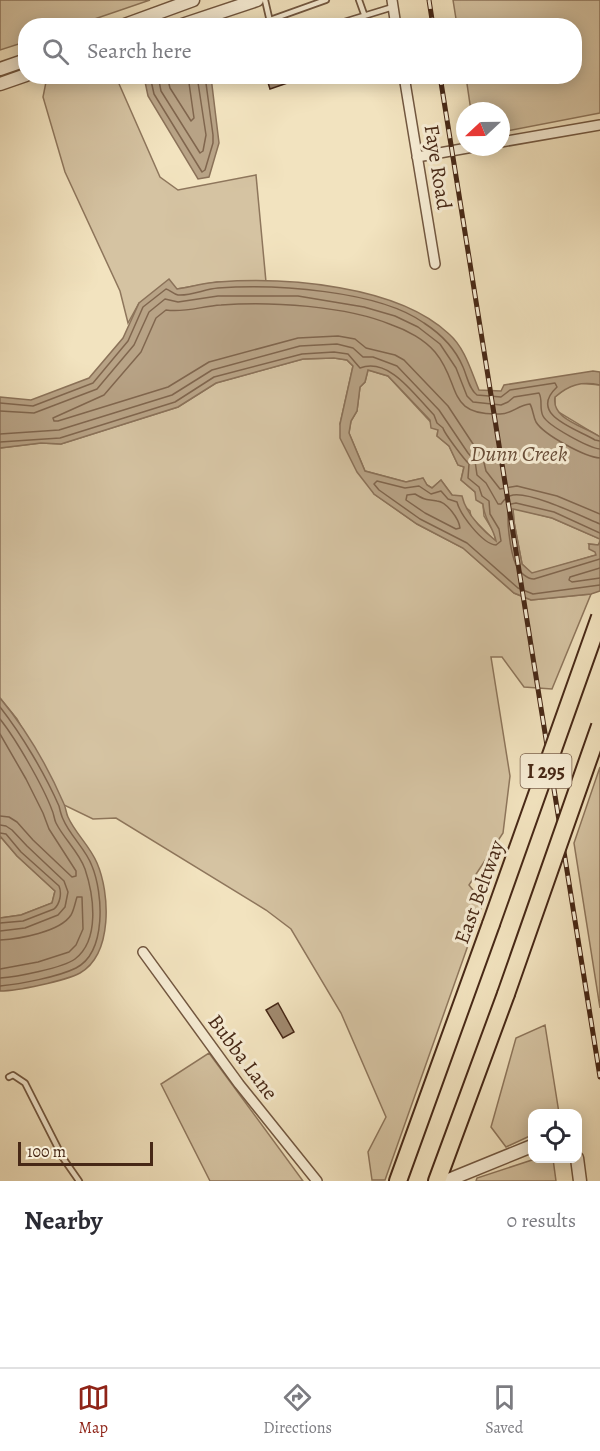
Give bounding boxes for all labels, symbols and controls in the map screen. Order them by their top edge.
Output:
search box [18,18,582,84]
icon: search [39,35,72,68]
text: Search here [87,36,192,66]
north arrow [456,102,510,156]
street label: Faye Road [417,123,459,212]
water label: Dunn Creek [471,439,568,469]
road number: I 295 [520,754,572,788]
street label: East Beltway [447,836,511,948]
street label: Bubba Lane [202,1008,284,1106]
map controls [528,1109,582,1163]
button: locate [528,1109,582,1163]
scale bar [18,1139,153,1166]
text: 100 m [27,1141,66,1163]
text: Nearby [24,1203,103,1238]
text: 0 results [507,1207,576,1234]
tab: Map [77,1381,110,1439]
tab: Directions [263,1381,332,1439]
tab: Saved [485,1381,523,1439]

